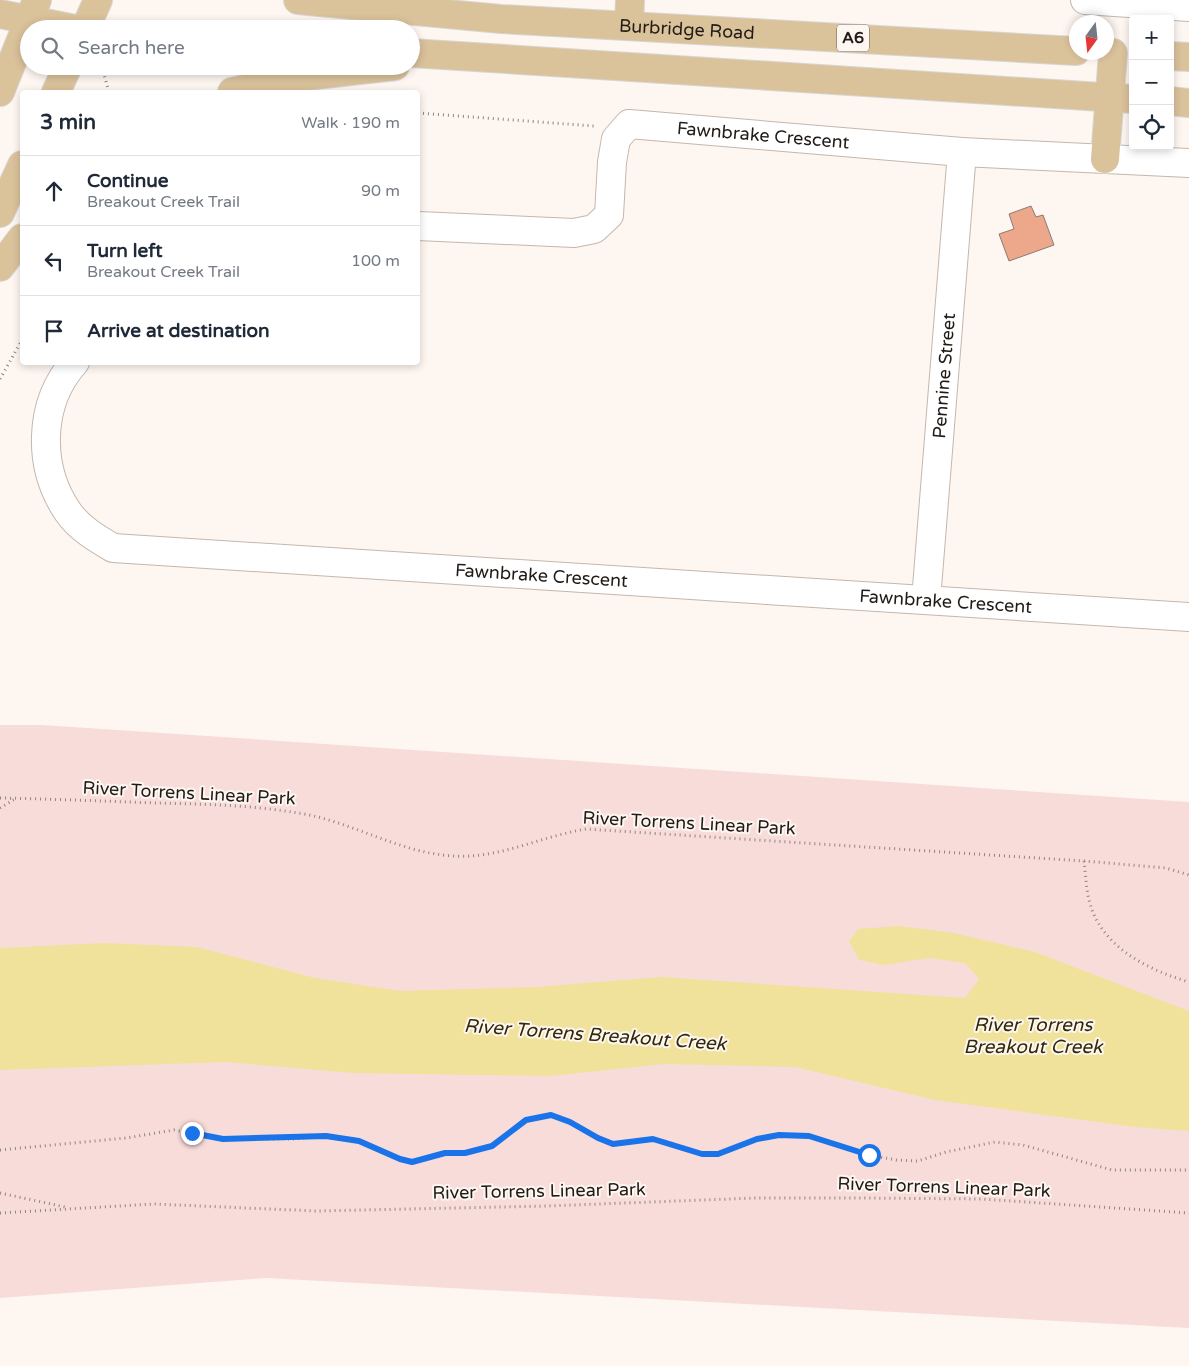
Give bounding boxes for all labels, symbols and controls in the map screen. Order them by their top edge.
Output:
street label: Burbridge Road [618,15,755,44]
north arrow [1069,15,1114,60]
map controls [1129,15,1174,150]
button: + [1129,15,1174,60]
search box [20,20,420,75]
road number: A6 [837,24,869,52]
icon: search [38,34,66,62]
text: Search here [78,37,185,59]
button: − [1129,60,1174,105]
button: locate [1129,105,1174,150]
text: 3 min [40,110,96,135]
text: Walk · 190 m [301,113,400,133]
street label: Fawnbrake Crescent [676,117,850,153]
text: Continue [87,170,169,192]
icon: ahead [40,177,68,205]
text: 90 m [361,181,400,201]
text: Breakout Creek Trail [87,192,240,212]
text: Turn left [87,240,163,262]
icon: left [40,247,68,275]
text: 100 m [351,251,400,271]
text: Breakout Creek Trail [87,262,240,282]
street label: Pennine Street [928,312,960,439]
icon: arrive [40,317,68,345]
text: Arrive at destination [87,320,270,342]
street label: Fawnbrake Crescent [454,559,629,592]
street label: Fawnbrake Crescent [859,585,1033,618]
street label: River Torrens Linear Park [82,776,296,810]
street label: River Torrens Linear Park [582,806,796,840]
water label: River Torrens Breakout Creek [964,1014,1104,1058]
water label: River Torrens Breakout Creek [463,1015,728,1055]
route end [181,1122,204,1145]
route start [858,1144,881,1167]
street label: River Torrens Linear Park [837,1172,1051,1202]
street label: River Torrens Linear Park [432,1178,646,1204]

